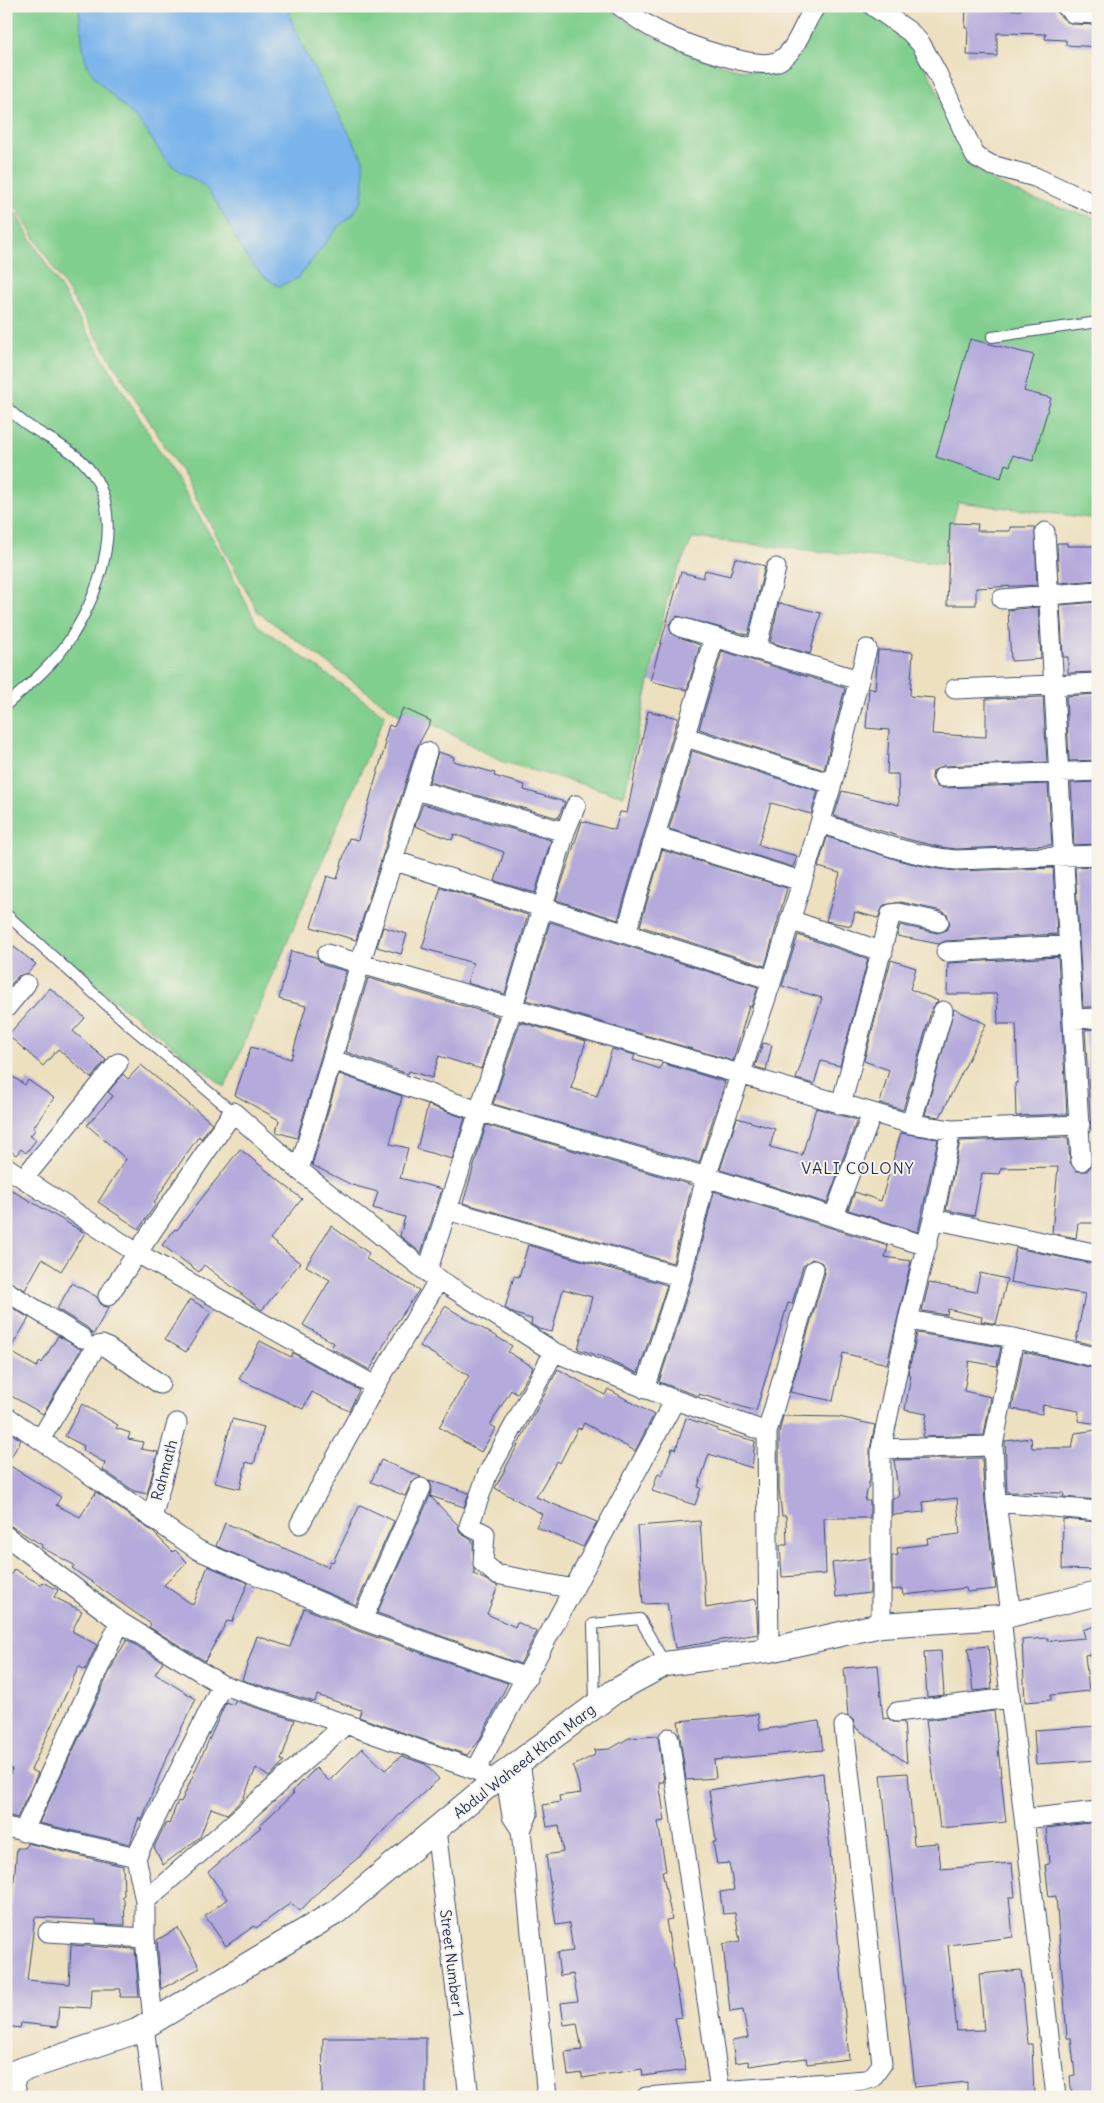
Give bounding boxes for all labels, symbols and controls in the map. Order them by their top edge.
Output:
district label: VALI COLONY [801,1158,915,1178]
street label: Rahmath [147,1437,181,1502]
street label: Abdul Waheed Khan Marg [449,1700,599,1822]
street label: Street Number 1 [436,1908,468,2018]

